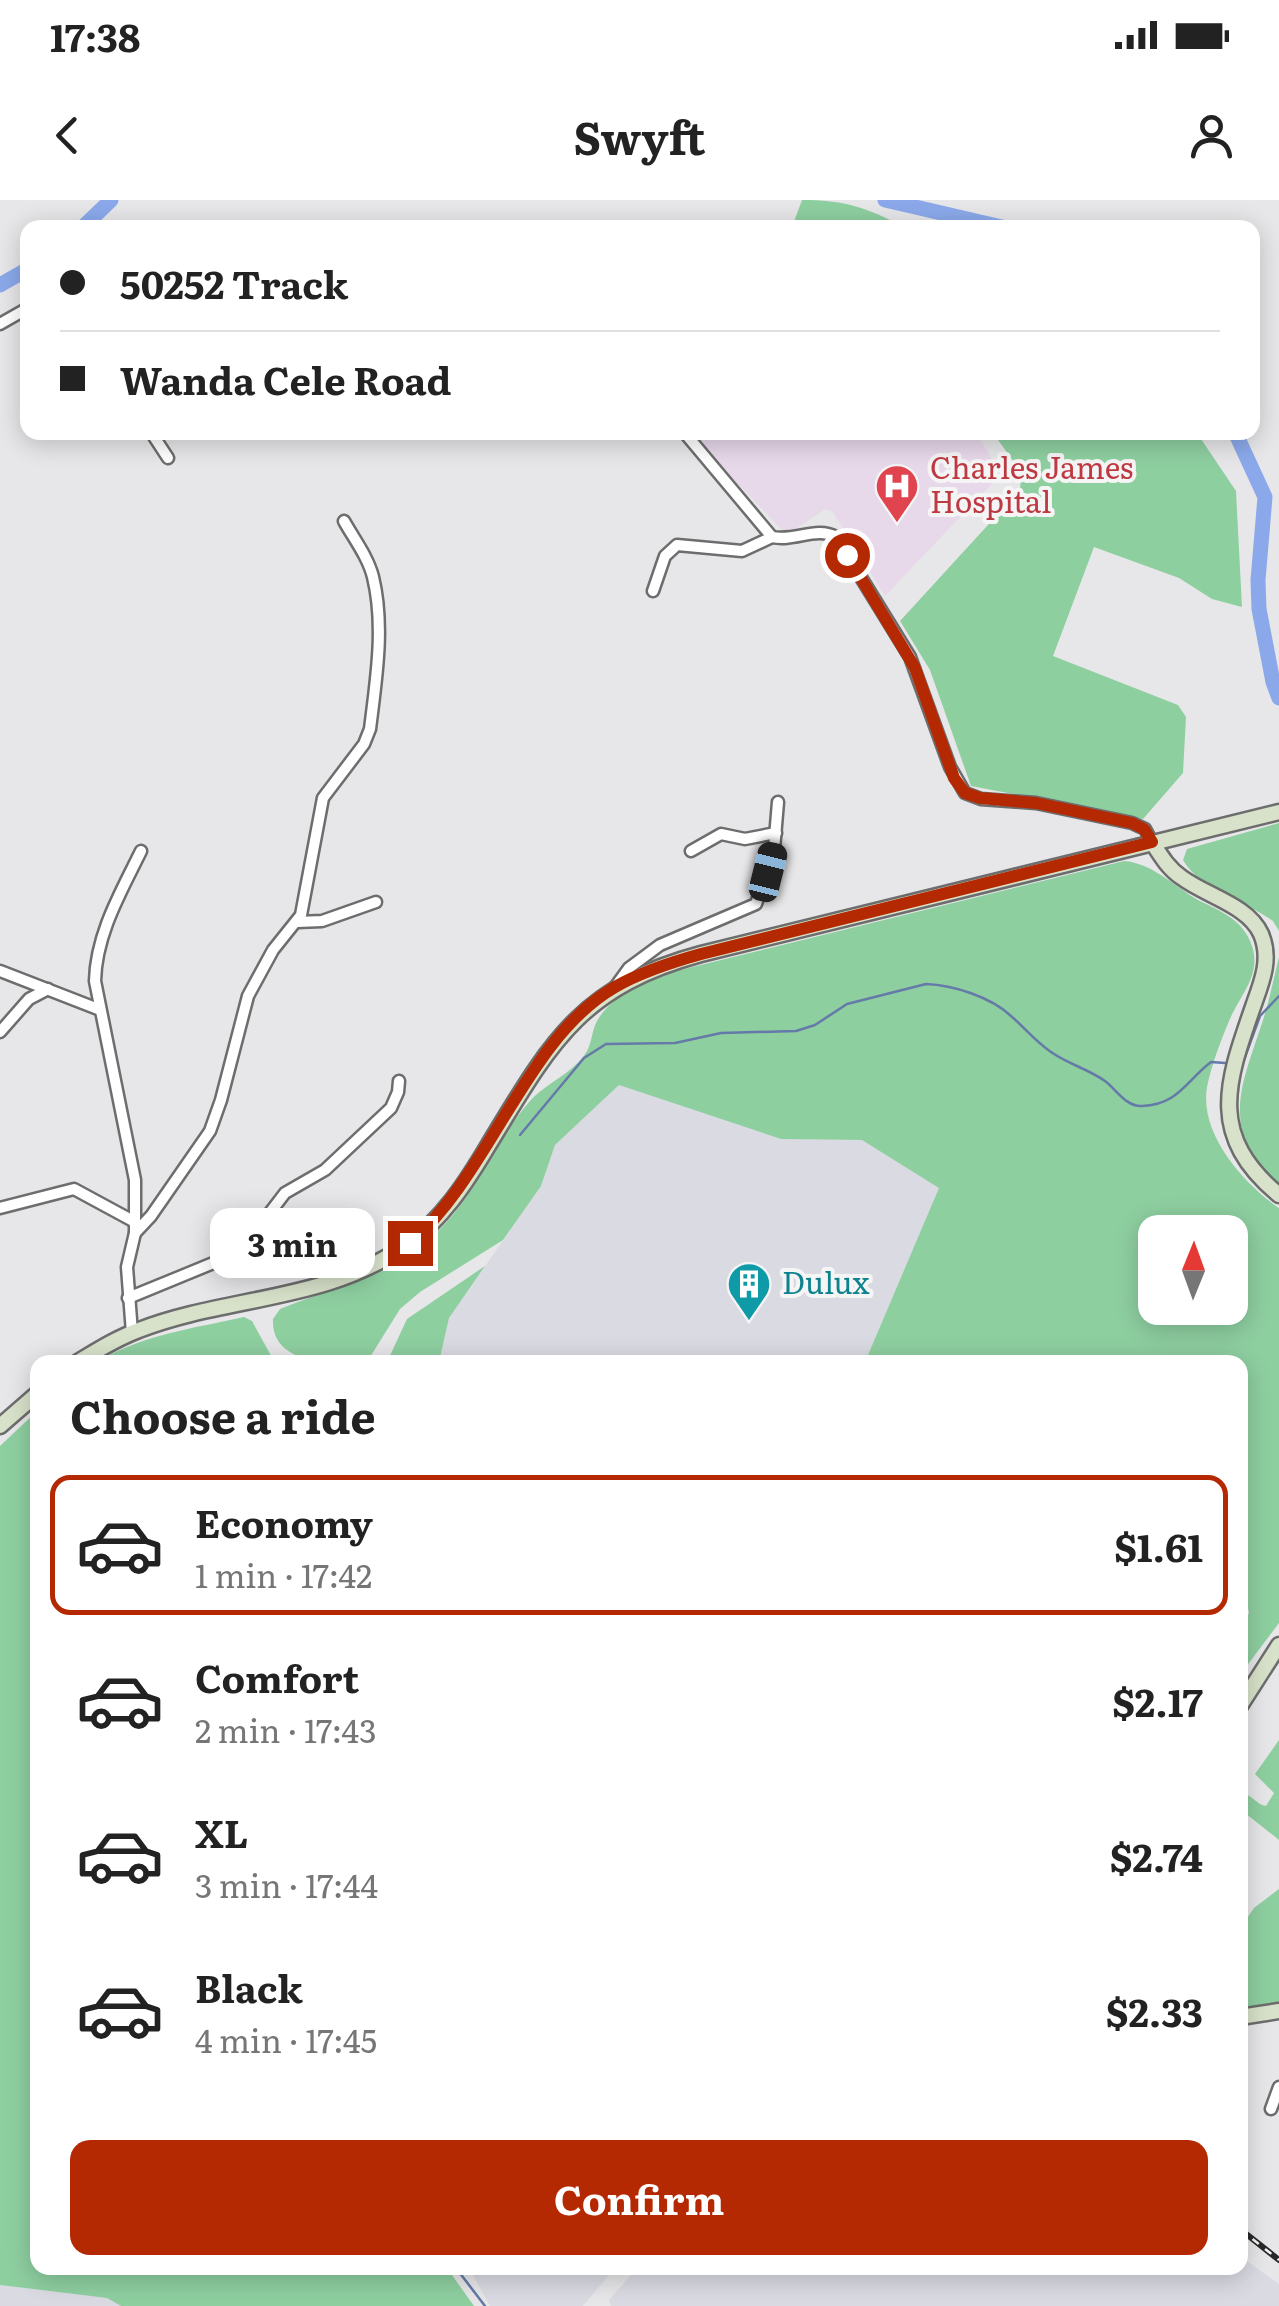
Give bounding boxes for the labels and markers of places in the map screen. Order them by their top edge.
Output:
place label: Charles James Hospital [930,444,1133,522]
hospital icon: Charles James Hospital [874,463,920,524]
place label: Dulux [782,1259,870,1303]
building icon: Dulux [726,1261,772,1322]

